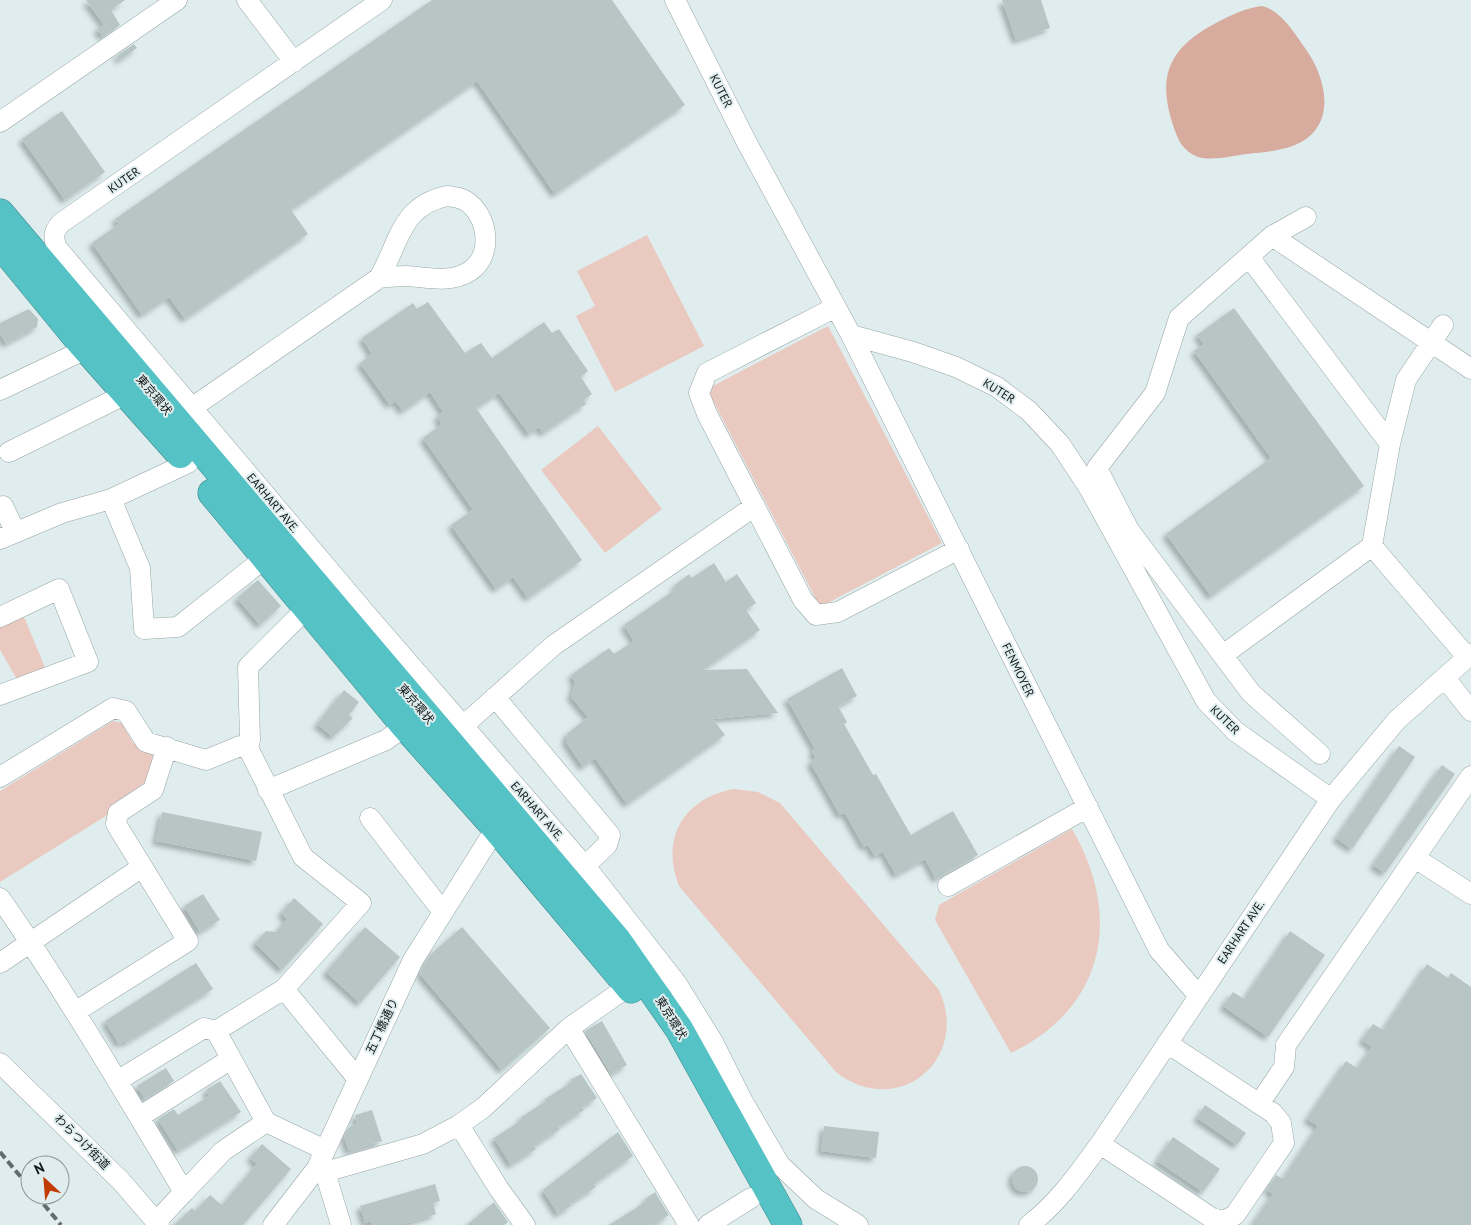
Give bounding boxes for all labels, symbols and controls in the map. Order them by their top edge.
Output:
street label: KUTER [707,72,736,110]
street label: KUTER [105,163,143,196]
street label: 東京環状 [133,371,176,418]
street label: KUTER [980,375,1018,406]
street label: EARHART AVE. [244,470,303,536]
street label: FENMOYER [999,640,1038,699]
street label: 東京環状 [395,681,438,727]
street label: KUTER [1207,702,1243,737]
street label: EARHART AVE. [508,778,567,843]
street label: EARHART AVE. [1214,897,1267,966]
street label: 東京環状 [652,993,691,1042]
street label: 五丁橋通り [362,995,401,1056]
street label: わらつけ街道 [52,1111,113,1172]
north arrow [20,1155,70,1205]
text: N [31,1158,47,1178]

